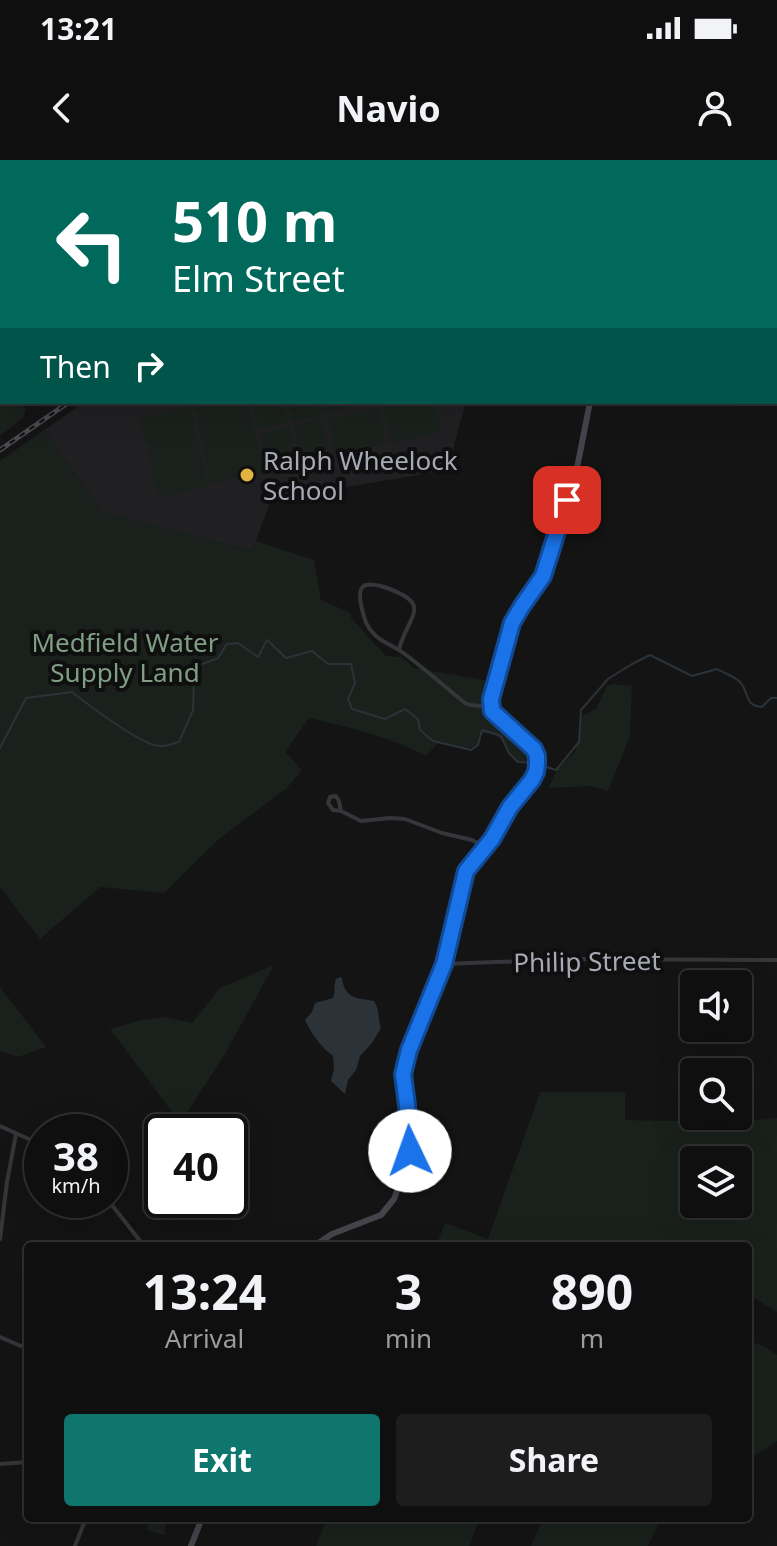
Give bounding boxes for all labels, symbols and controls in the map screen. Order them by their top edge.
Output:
text: 13:21 [40,8,117,49]
text: Navio [336,84,441,133]
icon: back [40,86,84,130]
icon: person [693,86,737,130]
text: 510 m [172,182,337,258]
icon: left [40,192,144,296]
text: Elm Street [172,254,345,303]
icon: right [127,344,171,388]
text: Then [40,346,111,387]
place label: Ralph Wheelock School [263,442,458,508]
marker: Ralph Wheelock School [238,466,256,484]
pin [533,466,601,534]
icon: arrive [545,478,589,522]
park label: Medfield Water Supply Land [31,624,219,690]
street label: Philip Street [513,942,661,980]
map controls [680,970,752,1218]
button: sound [680,970,752,1042]
button: search [680,1058,752,1130]
position arrow [368,1109,452,1193]
speed limit sign: 40 [144,1114,248,1218]
text: 38 [53,1128,99,1183]
button: layers [680,1146,752,1218]
text: km/h [51,1172,101,1199]
text: 13:24 [143,1259,266,1324]
text: 3 [395,1259,422,1324]
text: 890 [551,1259,633,1324]
text: Arrival [165,1320,244,1356]
text: min [385,1320,432,1356]
text: m [580,1320,604,1356]
button: Exit [64,1414,380,1506]
button: Share [396,1414,712,1506]

